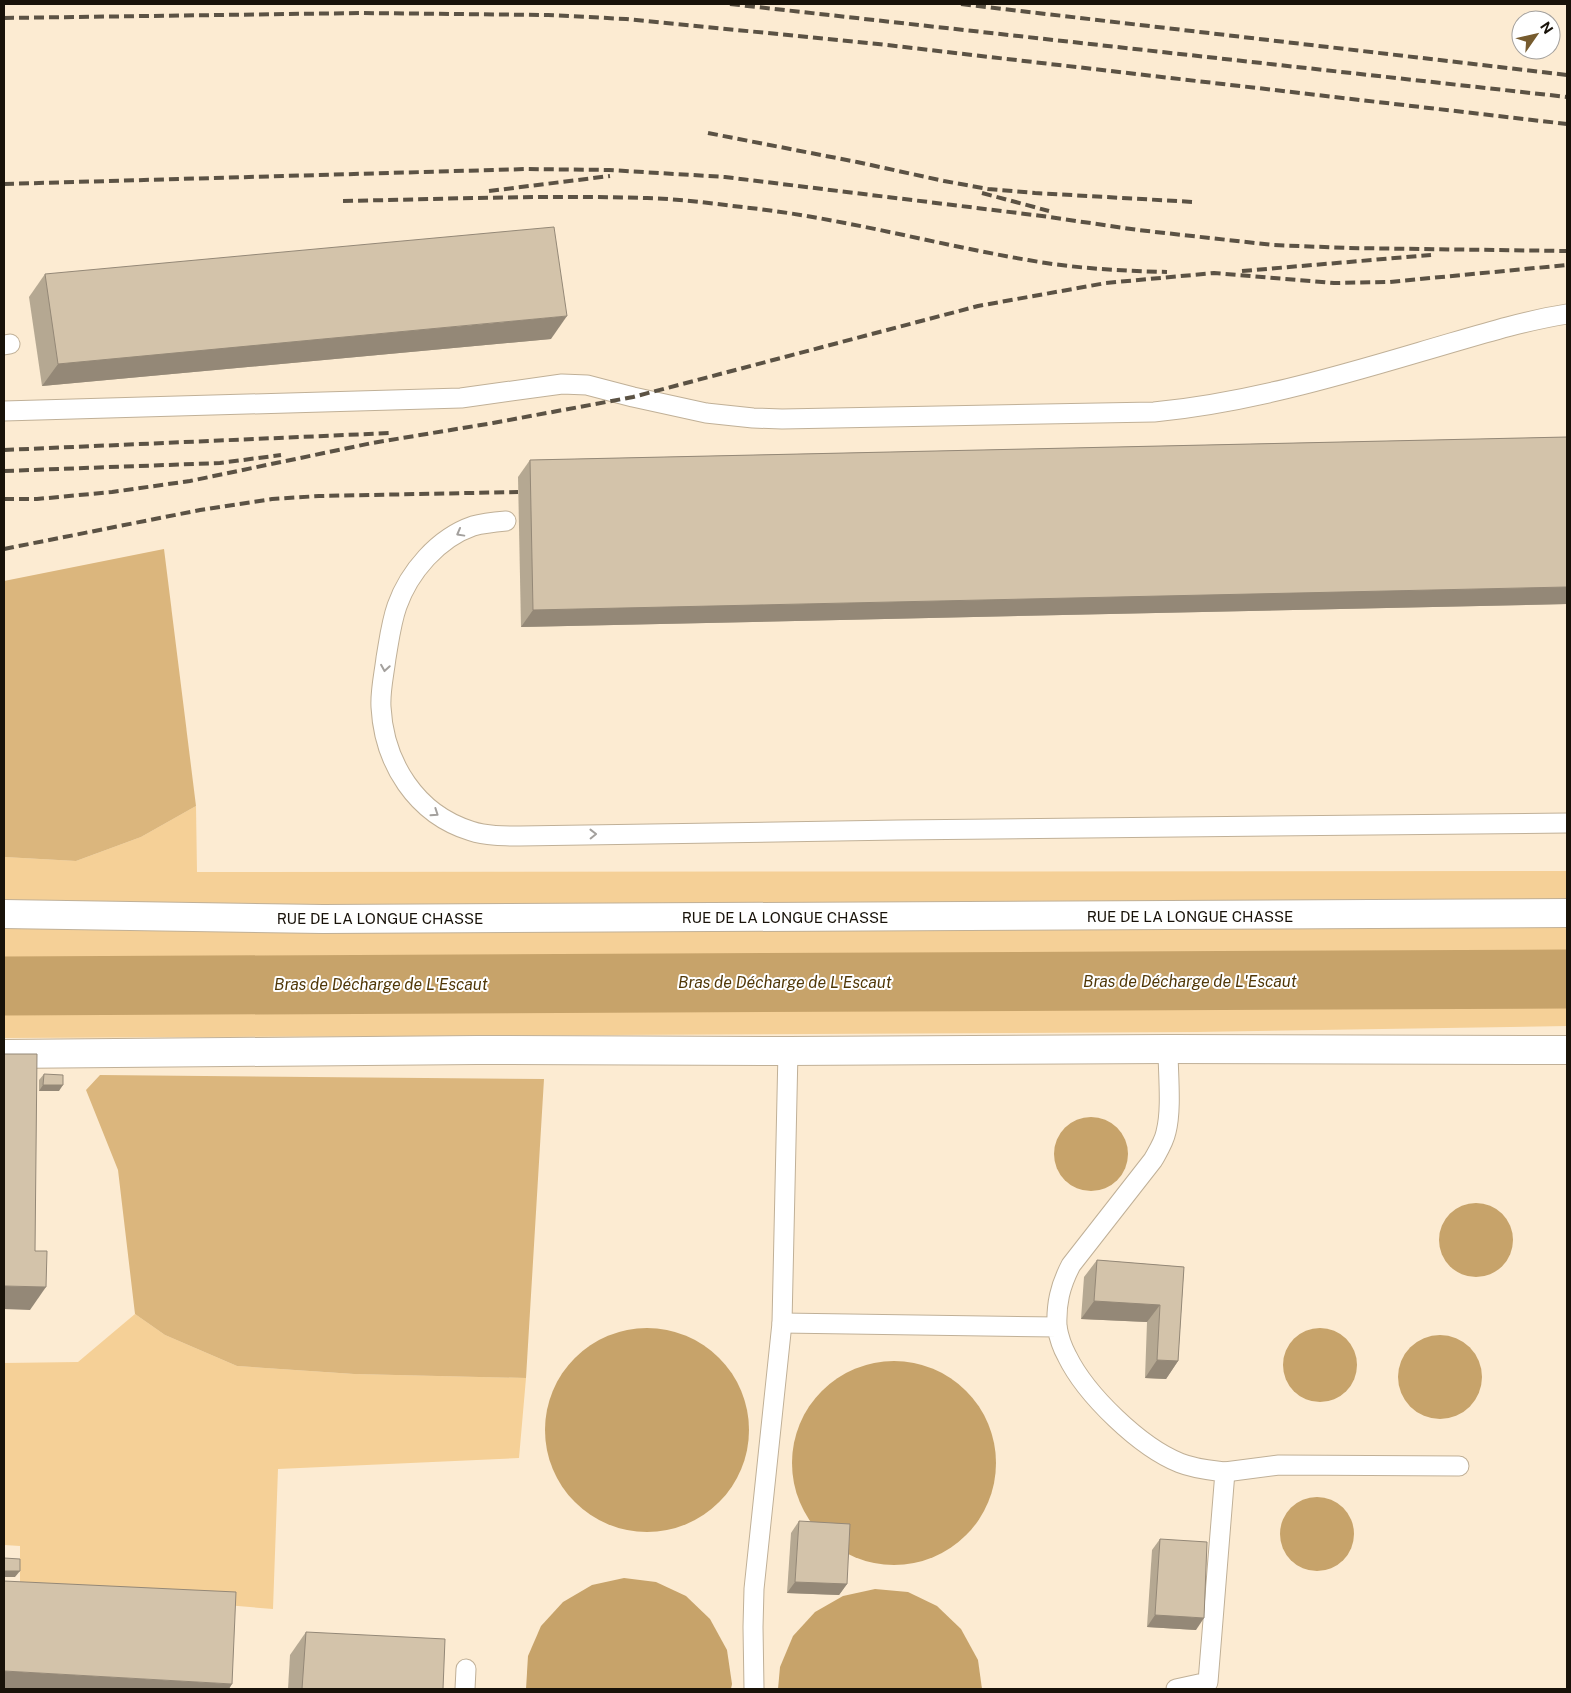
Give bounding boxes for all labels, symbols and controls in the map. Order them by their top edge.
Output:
north arrow [1511,10,1561,60]
text: N [1537,19,1556,37]
one-way arrow [456,526,465,536]
one-way arrow [380,664,390,673]
one-way arrow [429,807,439,816]
one-way arrow [589,829,597,840]
street label: RUE DE LA LONGUE CHASSE [1087,908,1293,925]
street label: RUE DE LA LONGUE CHASSE [682,909,888,926]
street label: RUE DE LA LONGUE CHASSE [277,910,483,927]
water label: Bras de Décharge de L'Escaut [1083,972,1297,991]
water label: Bras de Décharge de L'Escaut [678,973,892,992]
water label: Bras de Décharge de L'Escaut [274,975,488,994]

